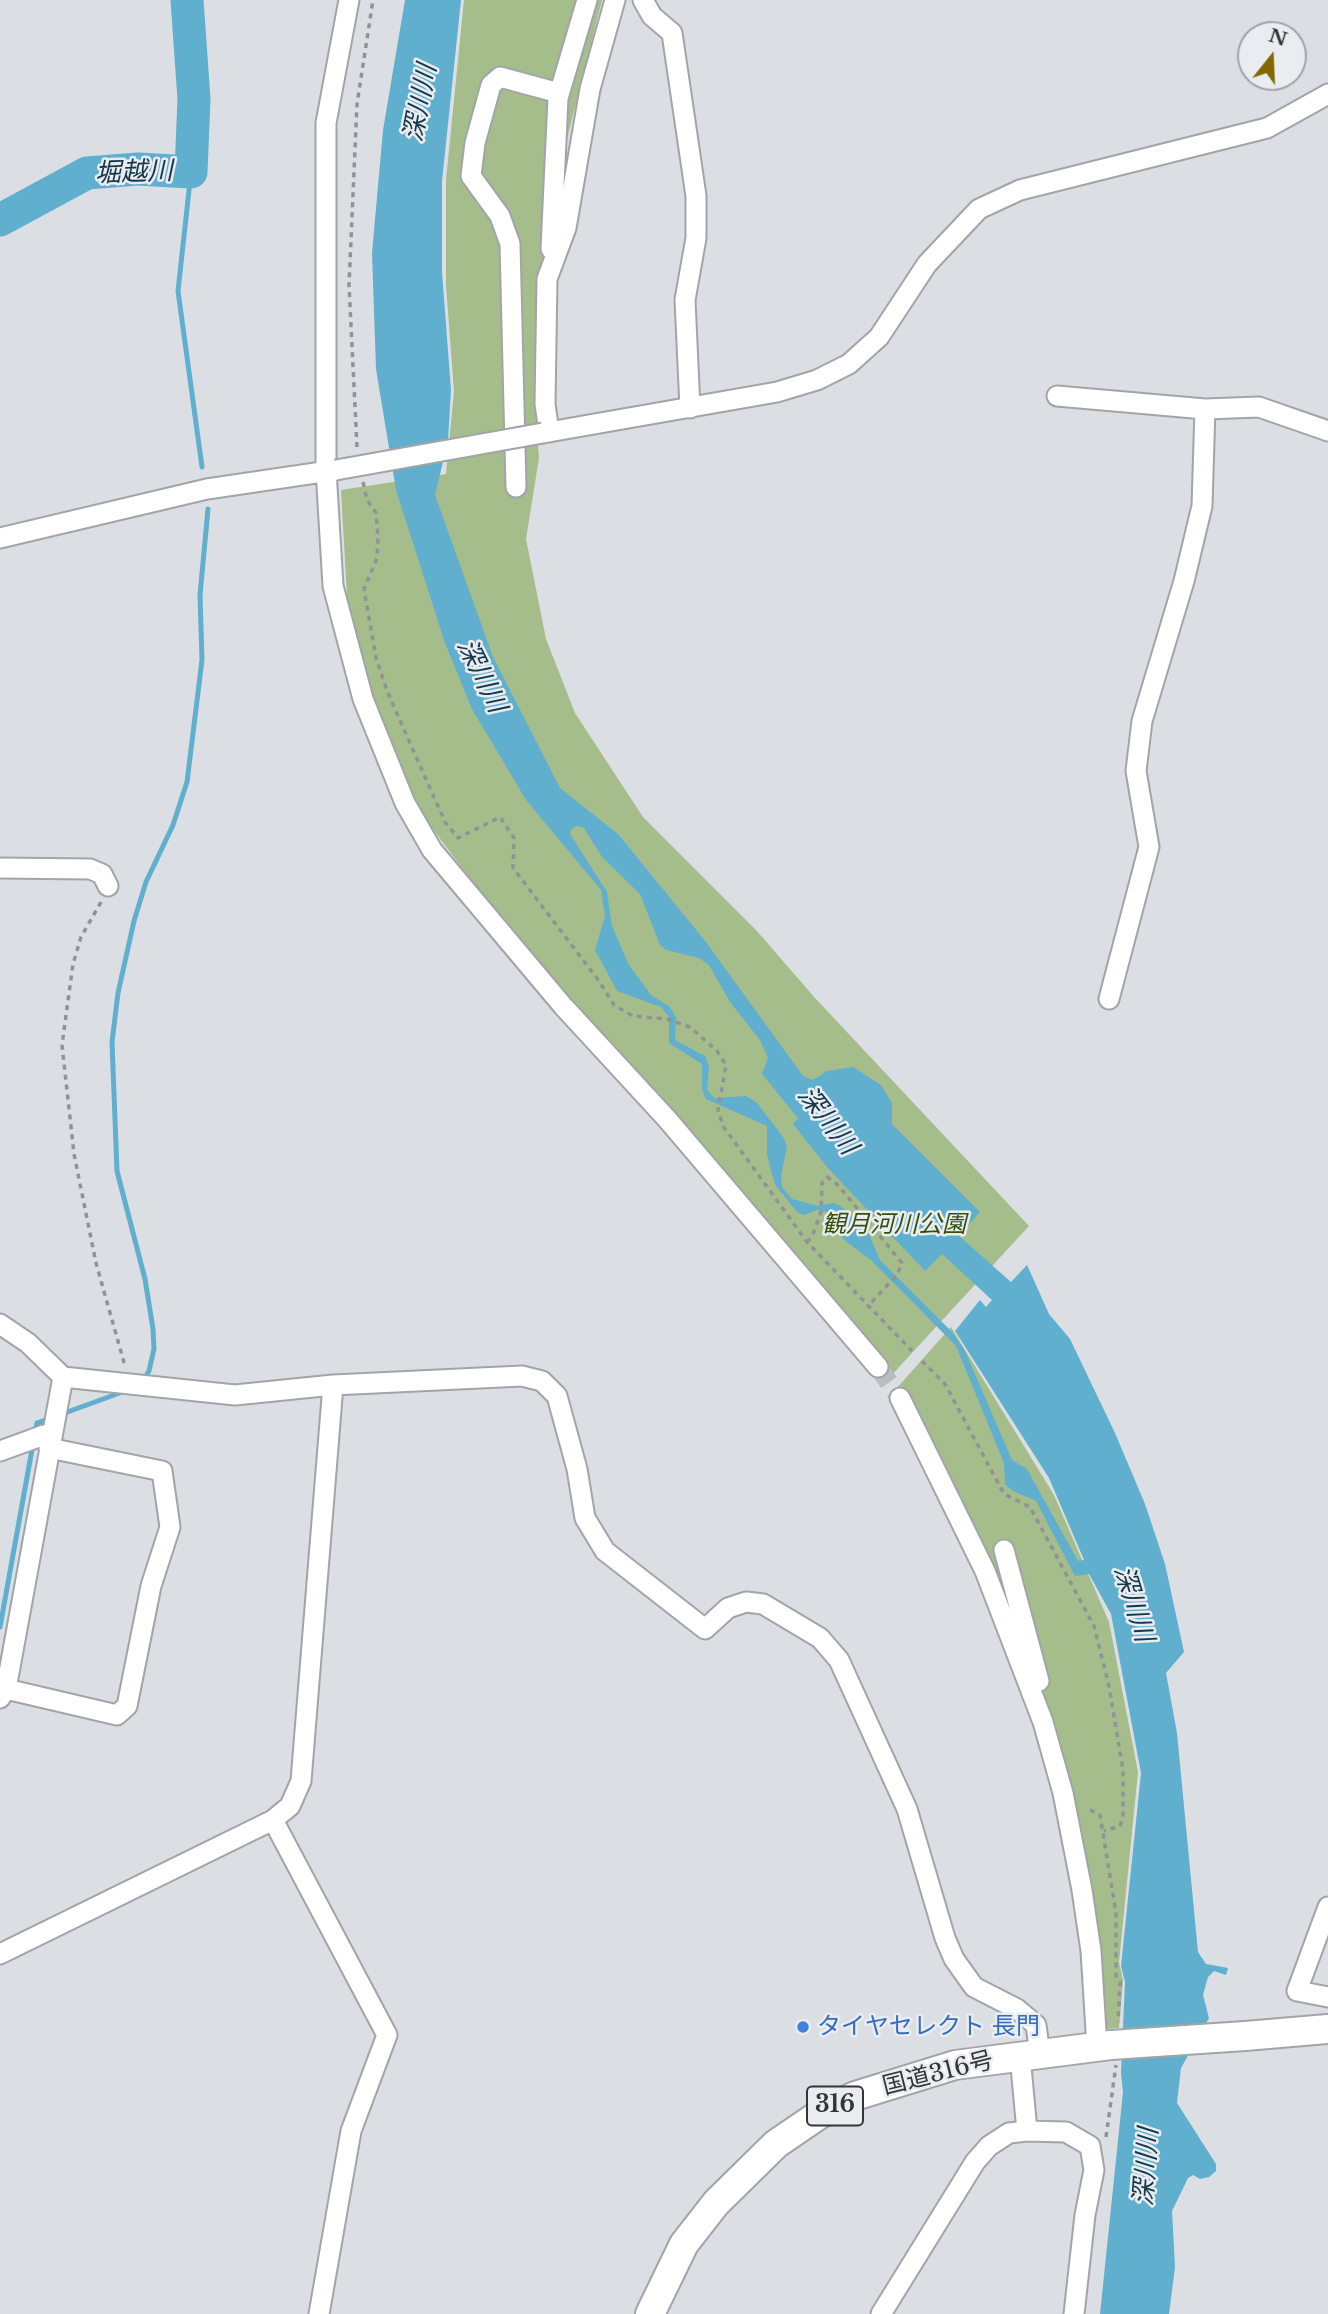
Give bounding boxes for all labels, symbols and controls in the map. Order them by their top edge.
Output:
north arrow [1237,21,1307,91]
text: N [1266,24,1290,51]
water label: 深川川 [398,62,444,144]
water label: 堀越川 [94,156,174,190]
water label: 深川川 [450,634,512,718]
water label: 深川川 [791,1081,863,1161]
park label: 観月河川公園 [822,1211,966,1239]
water label: 深川川 [1107,1562,1159,1646]
place label: タイヤセレクト 長門 [817,2013,1040,2041]
marker: タイヤセレクト 長門 [795,2019,811,2035]
street label: 国道316号 [880,2046,996,2102]
road number: 316 [807,2086,863,2126]
water label: 深川川 [1129,2127,1165,2207]

